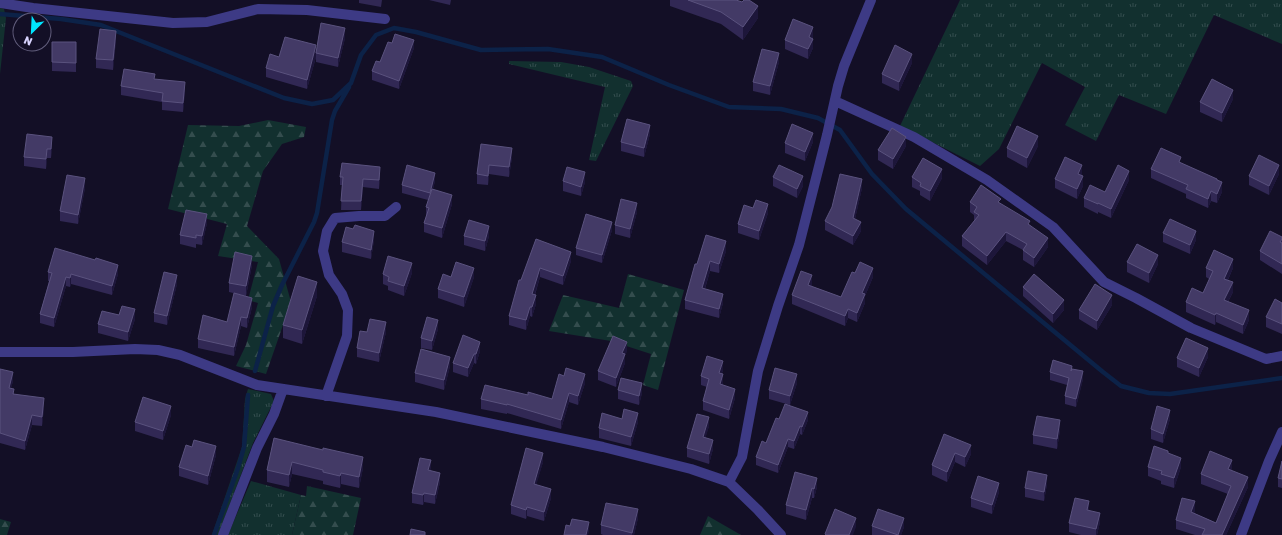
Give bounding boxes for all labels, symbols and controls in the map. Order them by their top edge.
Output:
north arrow [12,12,52,52]
text: N [22,33,34,48]

